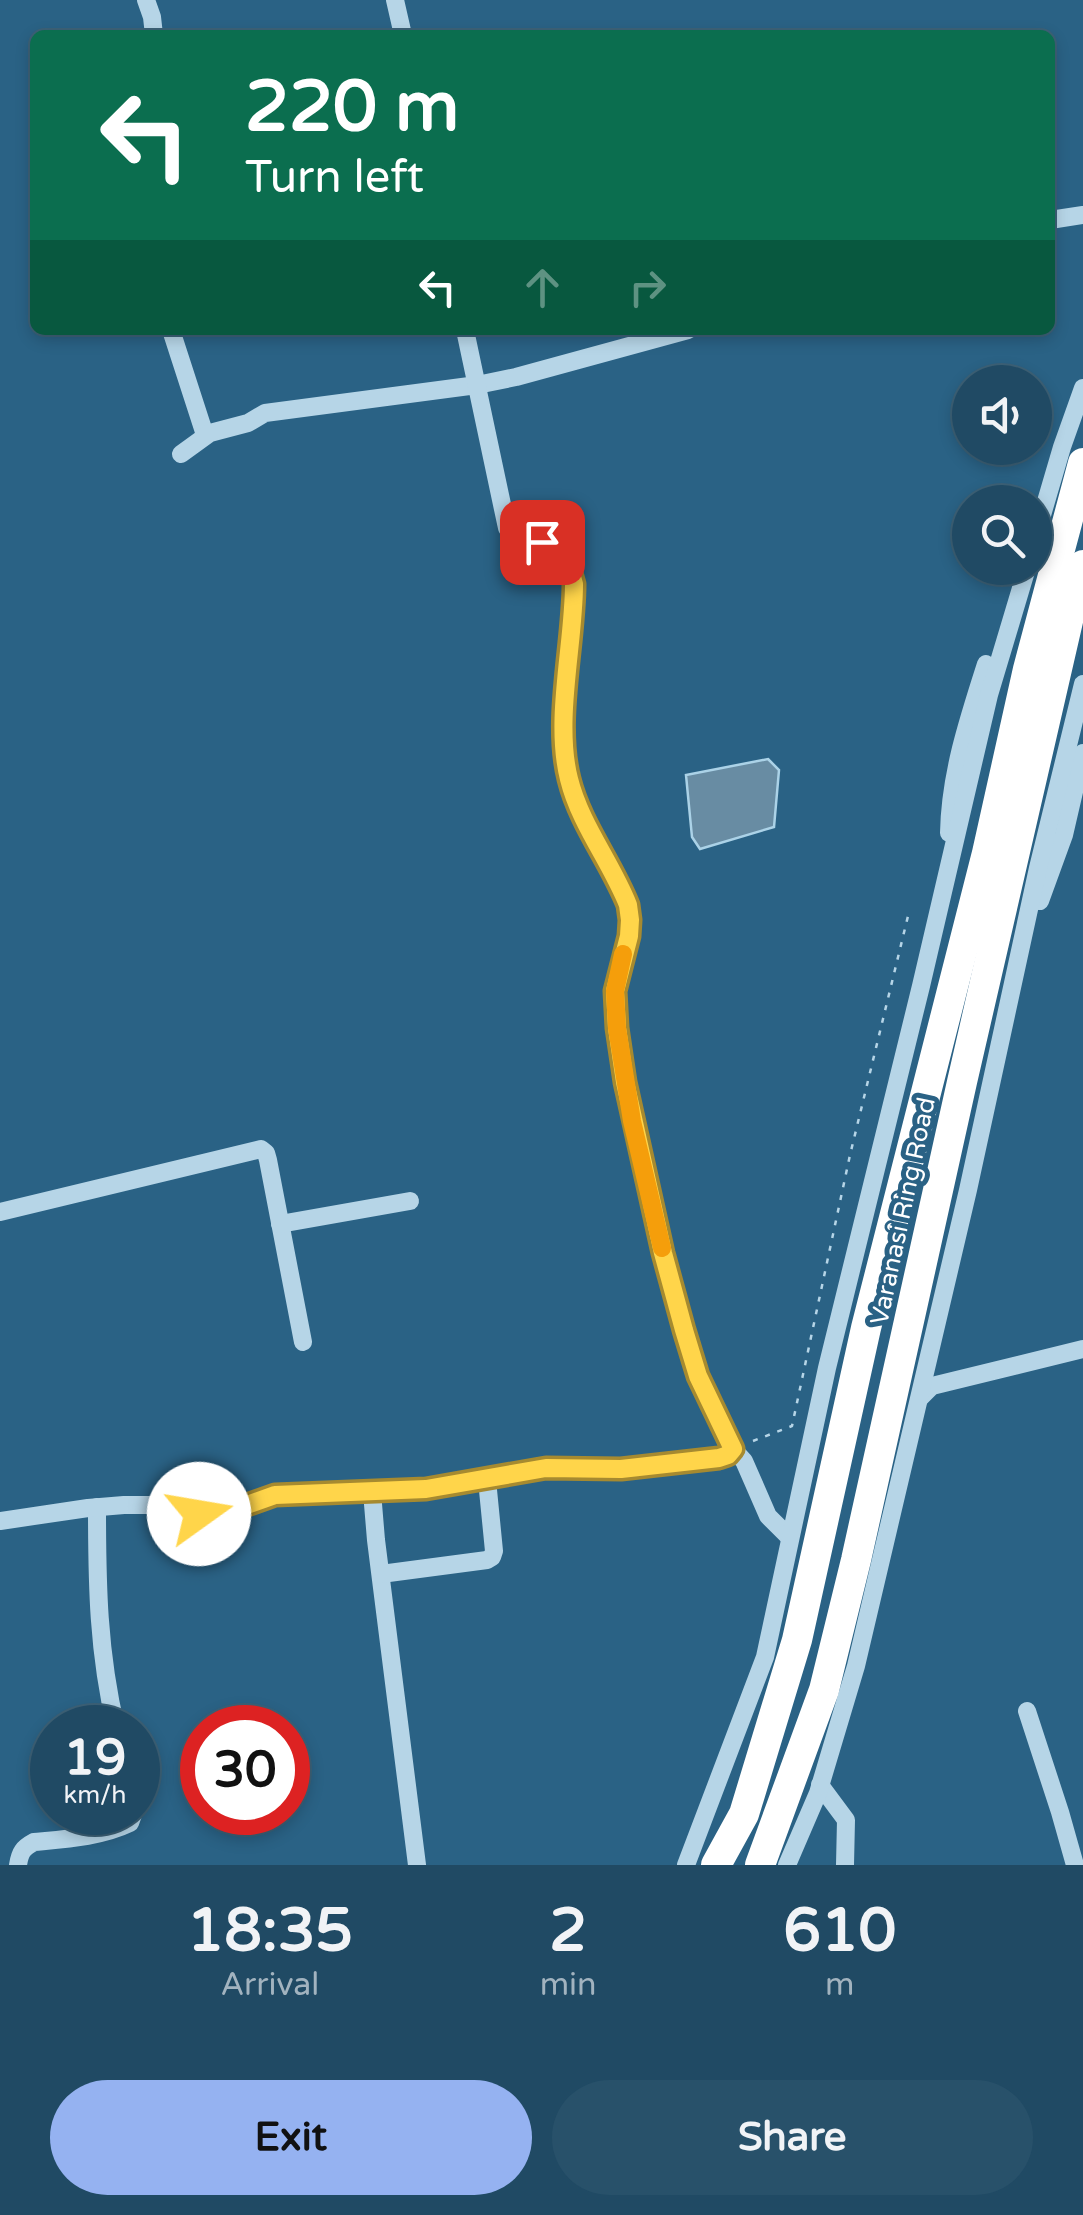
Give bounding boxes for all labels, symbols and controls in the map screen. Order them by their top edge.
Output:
text: 220 m [245,66,459,150]
icon: left [80,70,210,200]
text: Turn left [245,151,424,205]
icon: left [410,260,465,315]
icon: ahead [515,260,570,315]
icon: right [620,260,675,315]
map controls [952,365,1052,585]
button: sound [952,365,1052,465]
button: search [952,485,1052,585]
pin [500,500,585,585]
icon: arrive [515,515,570,570]
street label: Varanasi Ring Road [864,1094,942,1328]
position arrow [147,1462,251,1566]
speed limit sign: 30 [180,1705,310,1835]
text: 19 [64,1728,126,1788]
text: km/h [64,1780,126,1810]
text: 18:35 [187,1895,353,1967]
text: 2 [549,1895,587,1967]
text: 610 [783,1895,896,1967]
text: Arrival [220,1966,319,2004]
text: min [540,1966,597,2004]
text: m [825,1966,854,2004]
button: Exit [50,2080,532,2195]
button: Share [552,2080,1033,2195]

